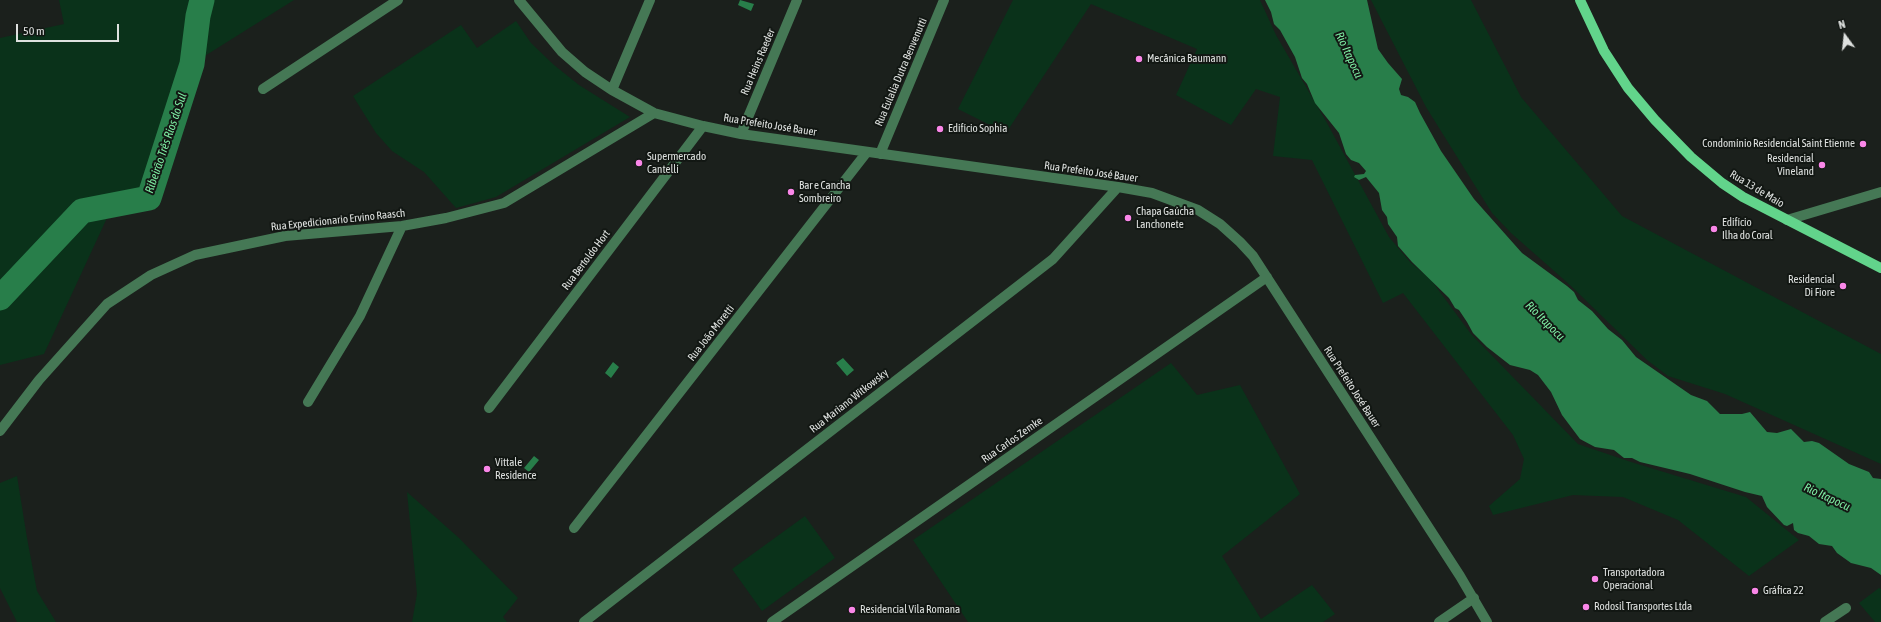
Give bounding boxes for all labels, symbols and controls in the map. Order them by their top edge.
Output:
scale bar [18,16,121,42]
street label: Rua Eulalia Dutra Benvenutti [872,16,930,128]
north arrow [1825,16,1865,56]
text: N [1837,18,1847,31]
text: 50 m [23,24,45,38]
street label: Rua Heins Raeder [738,27,778,97]
water label: Rio Itapocu [1332,29,1366,81]
place label: Mecânica Baumann [1147,52,1226,66]
marker: Mecânica Baumann [1134,54,1144,64]
water label: Ribeirão Três Rios do Sul [142,91,190,195]
street label: Rua Prefeito José Bauer [722,111,818,139]
place label: Edifício Sophia [948,122,1007,136]
marker: Edifício Sophia [935,124,945,134]
place label: Condomínio Residencial Saint Etienne [1702,137,1855,151]
marker: Condomínio Residencial Saint Etienne [1858,139,1868,149]
place label: Supermercado Cantelli [647,150,706,176]
place label: Residencial Vineland [1767,152,1814,178]
marker: Supermercado Cantelli [634,158,644,168]
street label: Rua Prefeito José Bauer [1043,159,1139,185]
marker: Residencial Vineland [1817,160,1827,170]
street label: Rua 13 de Maio [1727,168,1787,210]
place label: Bar e Cancha Sombreiro [799,179,851,205]
marker: Bar e Cancha Sombreiro [786,187,796,197]
place label: Chapa Gaúcha Lanchonete [1136,205,1194,231]
street label: Rua Expedicionario Ervino Raasch [270,206,406,234]
marker: Chapa Gaúcha Lanchonete [1123,213,1133,223]
place label: Edifício Ilha do Coral [1722,216,1773,242]
marker: Edifício Ilha do Coral [1709,224,1719,234]
street label: Rua Bertoldo Hort [559,227,613,293]
place label: Residencial Di Fiore [1788,273,1835,299]
marker: Residencial Di Fiore [1838,281,1848,291]
water label: Rio Itapocu [1522,298,1568,344]
street label: Rua João Moretti [685,302,737,364]
street label: Rua Prefeito José Bauer [1321,344,1383,430]
street label: Rua Mariano Witkowsky [807,366,891,436]
street label: Rua Carlos Zemke [979,414,1045,466]
place label: Vittale Residence [495,456,537,482]
marker: Vittale Residence [482,464,492,474]
water label: Rio Itapocu [1801,480,1853,514]
place label: Transportadora Operacional [1603,566,1665,592]
marker: Transportadora Operacional [1590,574,1600,584]
place label: Gráfica 22 [1763,584,1804,598]
marker: Gráfica 22 [1750,586,1760,596]
place label: Rodosil Transportes Ltda [1594,600,1692,614]
marker: Rodosil Transportes Ltda [1581,602,1591,612]
place label: Residencial Vila Romana [860,603,960,617]
marker: Residencial Vila Romana [847,605,857,615]

